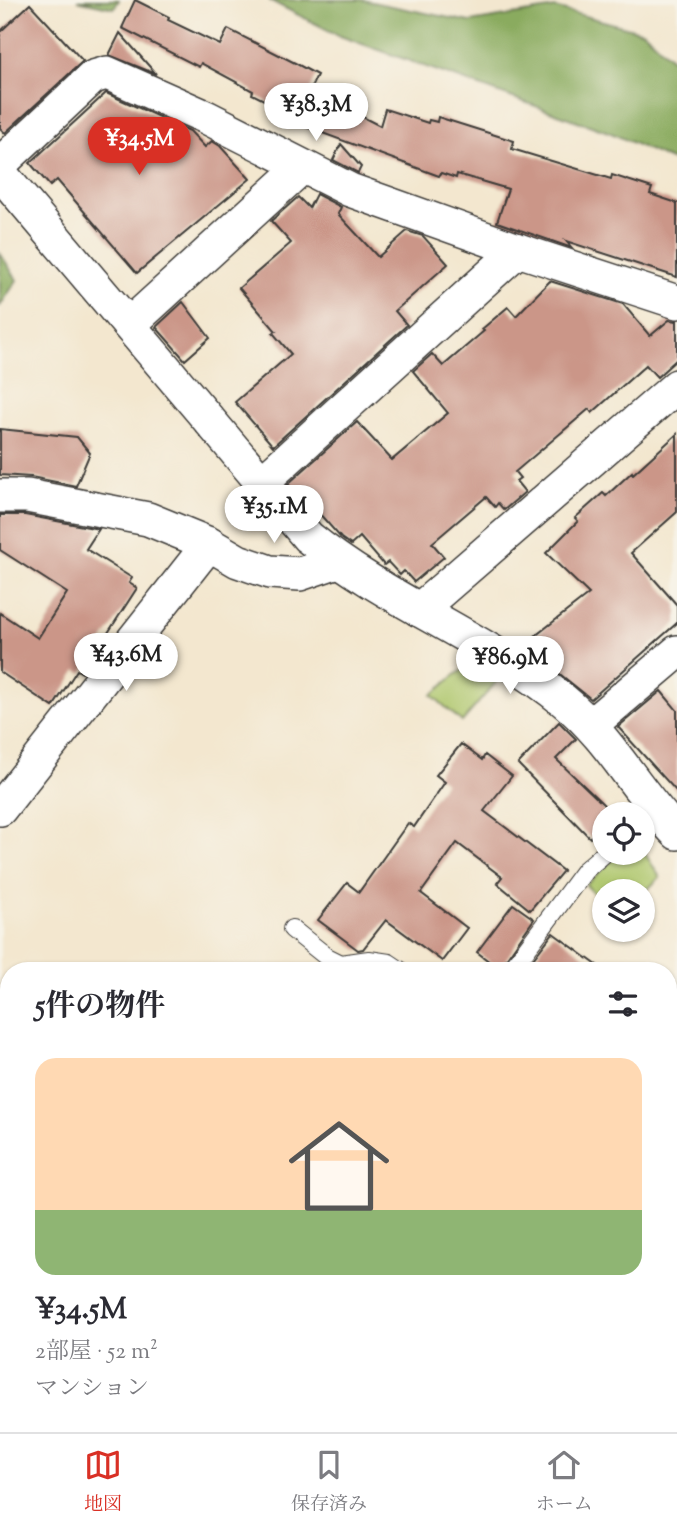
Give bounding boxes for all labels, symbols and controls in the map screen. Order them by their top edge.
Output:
pin: ¥38.3M [259,83,373,143]
text: ¥38.3M [280,89,352,122]
pin: ¥34.5M [82,118,196,177]
text: ¥34.5M [104,123,174,156]
pin: ¥35.1M [217,486,331,545]
text: ¥35.1M [241,491,307,524]
pin: ¥43.6M [69,634,183,693]
pin: ¥86.9M [453,636,567,696]
text: ¥43.6M [90,639,162,672]
text: ¥86.9M [472,642,548,675]
map controls [592,802,655,942]
button: locate [592,802,655,865]
button: layers [592,879,655,942]
icon: filters [604,985,642,1023]
text: 5件の物件 [35,986,165,1029]
icon: home [276,1103,402,1229]
text: ¥34.5M [35,1289,127,1332]
text: 2部屋 · 52 m² [35,1336,158,1369]
text: マンション [35,1373,149,1406]
tab: 地図 [84,1446,122,1519]
tab: 保存済み [291,1446,367,1519]
tab: ホーム [536,1446,593,1519]

